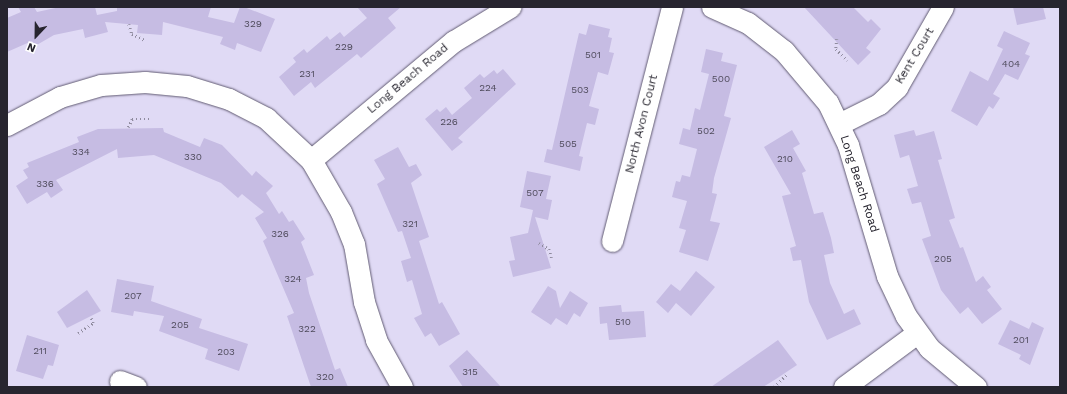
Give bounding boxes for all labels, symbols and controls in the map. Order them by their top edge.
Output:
north arrow [16,16,56,56]
house number: 329 [244,18,262,30]
street label: Kent Court [893,25,937,87]
text: N [25,40,38,55]
house number: 229 [335,41,353,53]
street label: Long Beach Road [365,41,451,117]
house number: 501 [585,49,601,61]
house number: 404 [1002,58,1020,70]
house number: 231 [299,68,315,80]
street label: North Avon Court [623,73,661,175]
house number: 500 [712,73,730,85]
house number: 224 [479,82,497,94]
house number: 503 [571,84,589,96]
house number: 226 [440,116,458,128]
house number: 502 [697,125,715,137]
street label: Long Beach Road [837,134,881,234]
house number: 505 [559,138,577,150]
house number: 334 [72,146,90,158]
house number: 330 [184,151,202,163]
house number: 210 [777,153,793,165]
house number: 336 [36,178,54,190]
house number: 507 [526,187,544,199]
house number: 321 [402,218,418,230]
house number: 326 [271,228,289,240]
house number: 205 [934,253,952,265]
house number: 324 [284,273,302,285]
house number: 207 [124,290,142,302]
house number: 510 [615,316,631,328]
house number: 205 [171,319,189,331]
house number: 322 [298,323,316,335]
house number: 201 [1013,334,1029,346]
house number: 211 [33,345,47,357]
house number: 203 [217,346,235,358]
house number: 315 [462,366,478,378]
house number: 320 [316,371,334,383]

